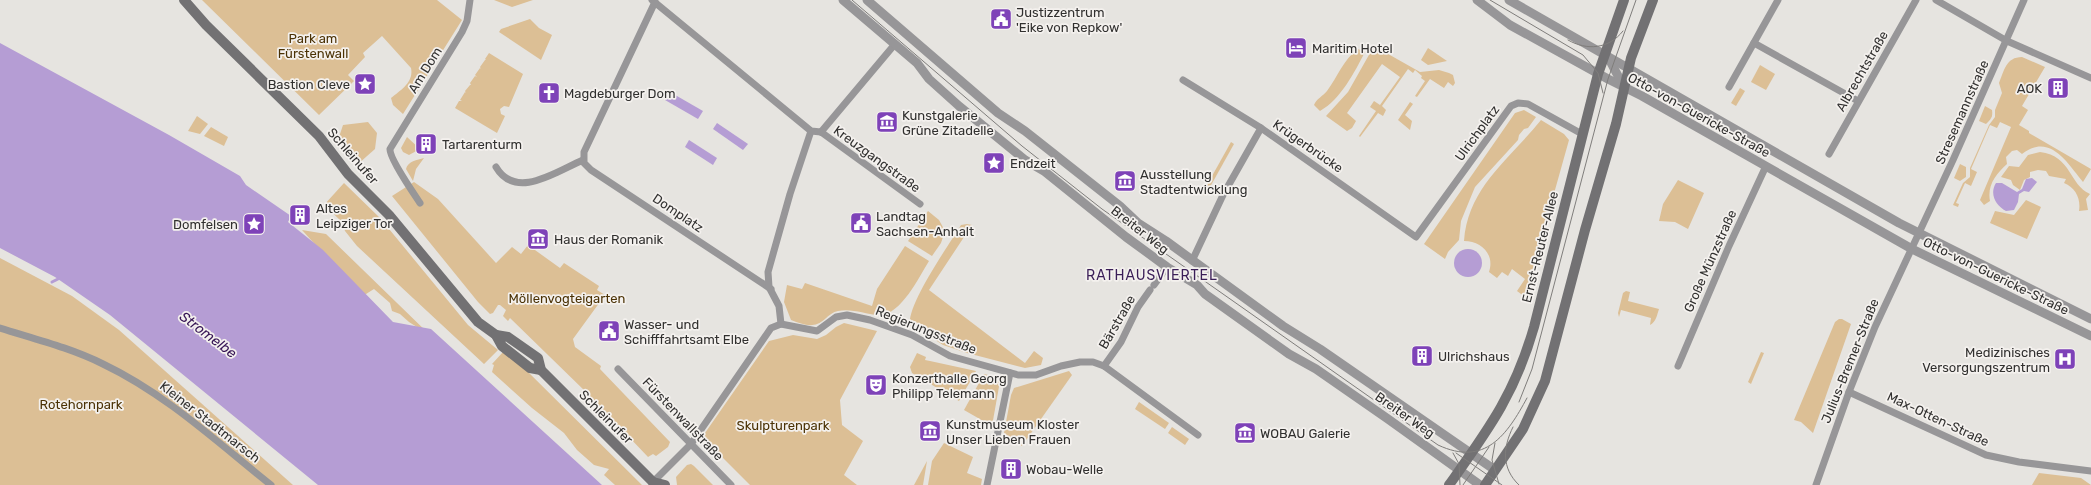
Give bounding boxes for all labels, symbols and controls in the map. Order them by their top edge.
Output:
place label: Justizzentrum 'Eike von Repkow' [1016,5,1122,35]
public building icon: Justizzentrum 'Eike von Repkow' [988,6,1014,32]
street label: Albrechtstraße [1833,28,1891,114]
park label: Park am Fürstenwall [278,31,348,61]
hotel icon: Maritim Hotel [1283,35,1309,61]
place label: Maritim Hotel [1312,41,1393,56]
street label: Am Dom [405,44,445,96]
street label: Stresemannstraße [1932,58,1992,166]
street label: Otto-von-Guericke-Straße [1625,70,1773,160]
place icon: Bastion Cleve [352,71,378,97]
building icon: AOK [2045,75,2071,101]
place label: Bastion Cleve [268,77,350,92]
church icon: Magdeburger Dom [536,80,562,106]
place label: AOK [2017,81,2042,96]
place label: Magdeburger Dom [564,86,676,102]
street label: Ulrichplatz [1452,102,1502,164]
place label: Kunstgalerie Grüne Zitadelle [902,108,994,138]
museum icon: Kunstgalerie Grüne Zitadelle [874,109,900,135]
street label: Krügerbrücke [1270,116,1346,176]
street label: Kreuzgangstraße [830,123,923,196]
street label: Schleinufer [325,125,382,187]
building icon: Tartarenturm [413,131,439,157]
place label: Tartarenturm [442,137,522,152]
place icon: Endzeit [981,150,1007,176]
place label: Endzeit [1010,156,1056,171]
place label: Ausstellung Stadtentwicklung [1140,167,1247,198]
museum icon: Ausstellung Stadtentwicklung [1112,168,1138,194]
street label: Ernst-Reuter-Allee [1519,190,1561,304]
street label: Domplatz [650,191,706,236]
place label: Altes Leipziger Tor [316,201,392,232]
building icon: Altes Leipziger Tor [287,202,313,228]
street label: Breiter Weg [1108,203,1172,258]
street label: Große Münzstraße [1681,207,1739,315]
place label: Landtag Sachsen-Anhalt [876,209,974,239]
public building icon: Landtag Sachsen-Anhalt [848,210,874,236]
place icon: Domfelsen [241,211,267,237]
place label: Domfelsen [173,217,238,232]
museum icon: Haus der Romanik [525,226,551,252]
place label: Haus der Romanik [554,232,664,247]
street label: Otto-von-Guericke-Straße [1921,234,2071,318]
district label: RATHAUSVIERTEL [1086,267,1218,284]
park label: Möllenvogteigarten [509,291,625,307]
street label: Bärstraße [1096,293,1138,351]
street label: Julius-Bremer-Straße [1818,297,1882,425]
street label: Regierungsstraße [873,303,979,358]
water label: Stromelbe [176,308,240,362]
place label: Wasser- und Schifffahrtsamt Elbe [624,317,749,347]
public building icon: Wasser- und Schifffahrtsamt Elbe [596,318,622,344]
building icon: Ulrichshaus [1409,343,1435,369]
place label: Medizinisches Versorgungszentrum [1922,345,2050,376]
hospital icon: Medizinisches Versorgungszentrum [2052,346,2078,372]
place label: Ulrichshaus [1438,349,1510,364]
place label: Konzerthalle Georg Philipp Telemann [892,371,1007,401]
theatre icon: Konzerthalle Georg Philipp Telemann [863,372,889,398]
street label: Fürstenwallstraße [640,374,726,464]
street label: Kleiner Stadtmarsch [157,378,263,466]
street label: Schleinufer [576,387,636,447]
street label: Breiter Weg [1372,389,1438,442]
street label: Max-Otten-Straße [1885,389,1991,449]
park label: Rotehornpark [40,397,123,412]
place label: Kunstmuseum Kloster Unser Lieben Frauen [946,417,1079,447]
park label: Skulpturenpark [737,418,830,433]
museum icon: Kunstmuseum Kloster Unser Lieben Frauen [917,418,943,444]
museum icon: WOBAU Galerie [1232,420,1258,446]
place label: WOBAU Galerie [1260,426,1350,441]
building icon: Wobau-Welle [998,456,1024,482]
place label: Wobau-Welle [1026,462,1103,477]

